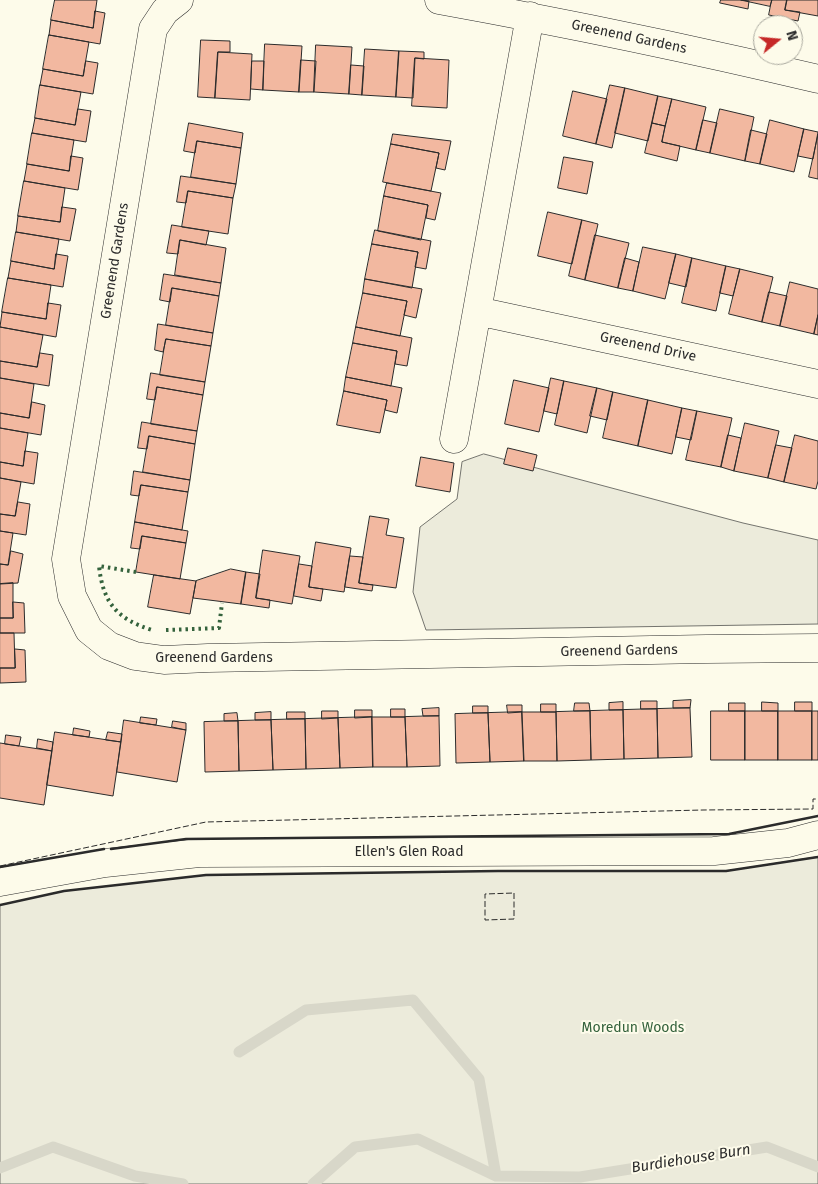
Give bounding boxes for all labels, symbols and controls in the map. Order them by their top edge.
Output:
north arrow [753,15,803,65]
street label: Greenend Gardens [570,17,688,57]
text: N [782,29,801,43]
street label: Greenend Gardens [98,202,132,320]
street label: Greenend Drive [598,329,698,365]
street label: Greenend Gardens [560,642,678,660]
street label: Greenend Gardens [155,650,273,666]
street label: Ellen's Glen Road [354,844,464,860]
park label: Moredun Woods [582,1020,684,1036]
water label: Burdiehouse Burn [630,1141,752,1177]

